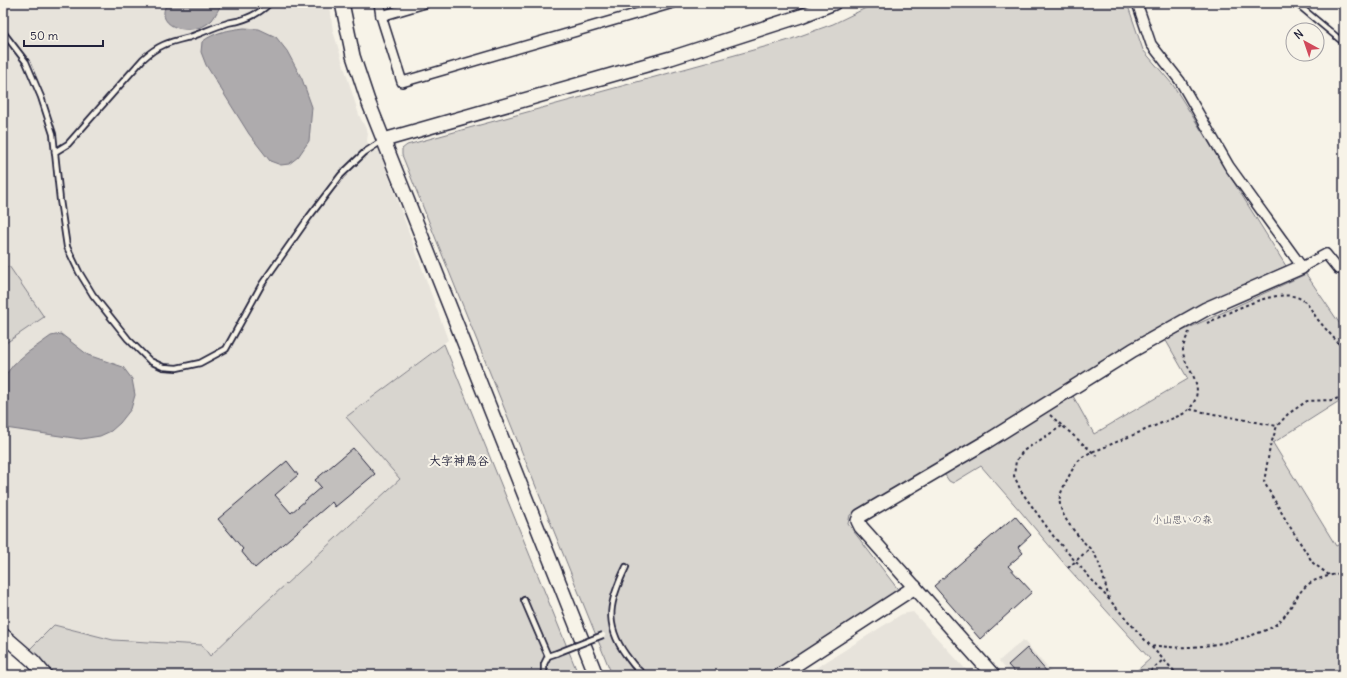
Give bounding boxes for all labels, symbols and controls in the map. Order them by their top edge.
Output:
scale bar [24,22,103,48]
north arrow [1285,22,1325,62]
text: N [1291,27,1306,42]
text: 50 m [30,28,59,43]
district label: 大字神鳥谷 [429,453,489,468]
park label: 小山思いの森 [1152,513,1212,526]

